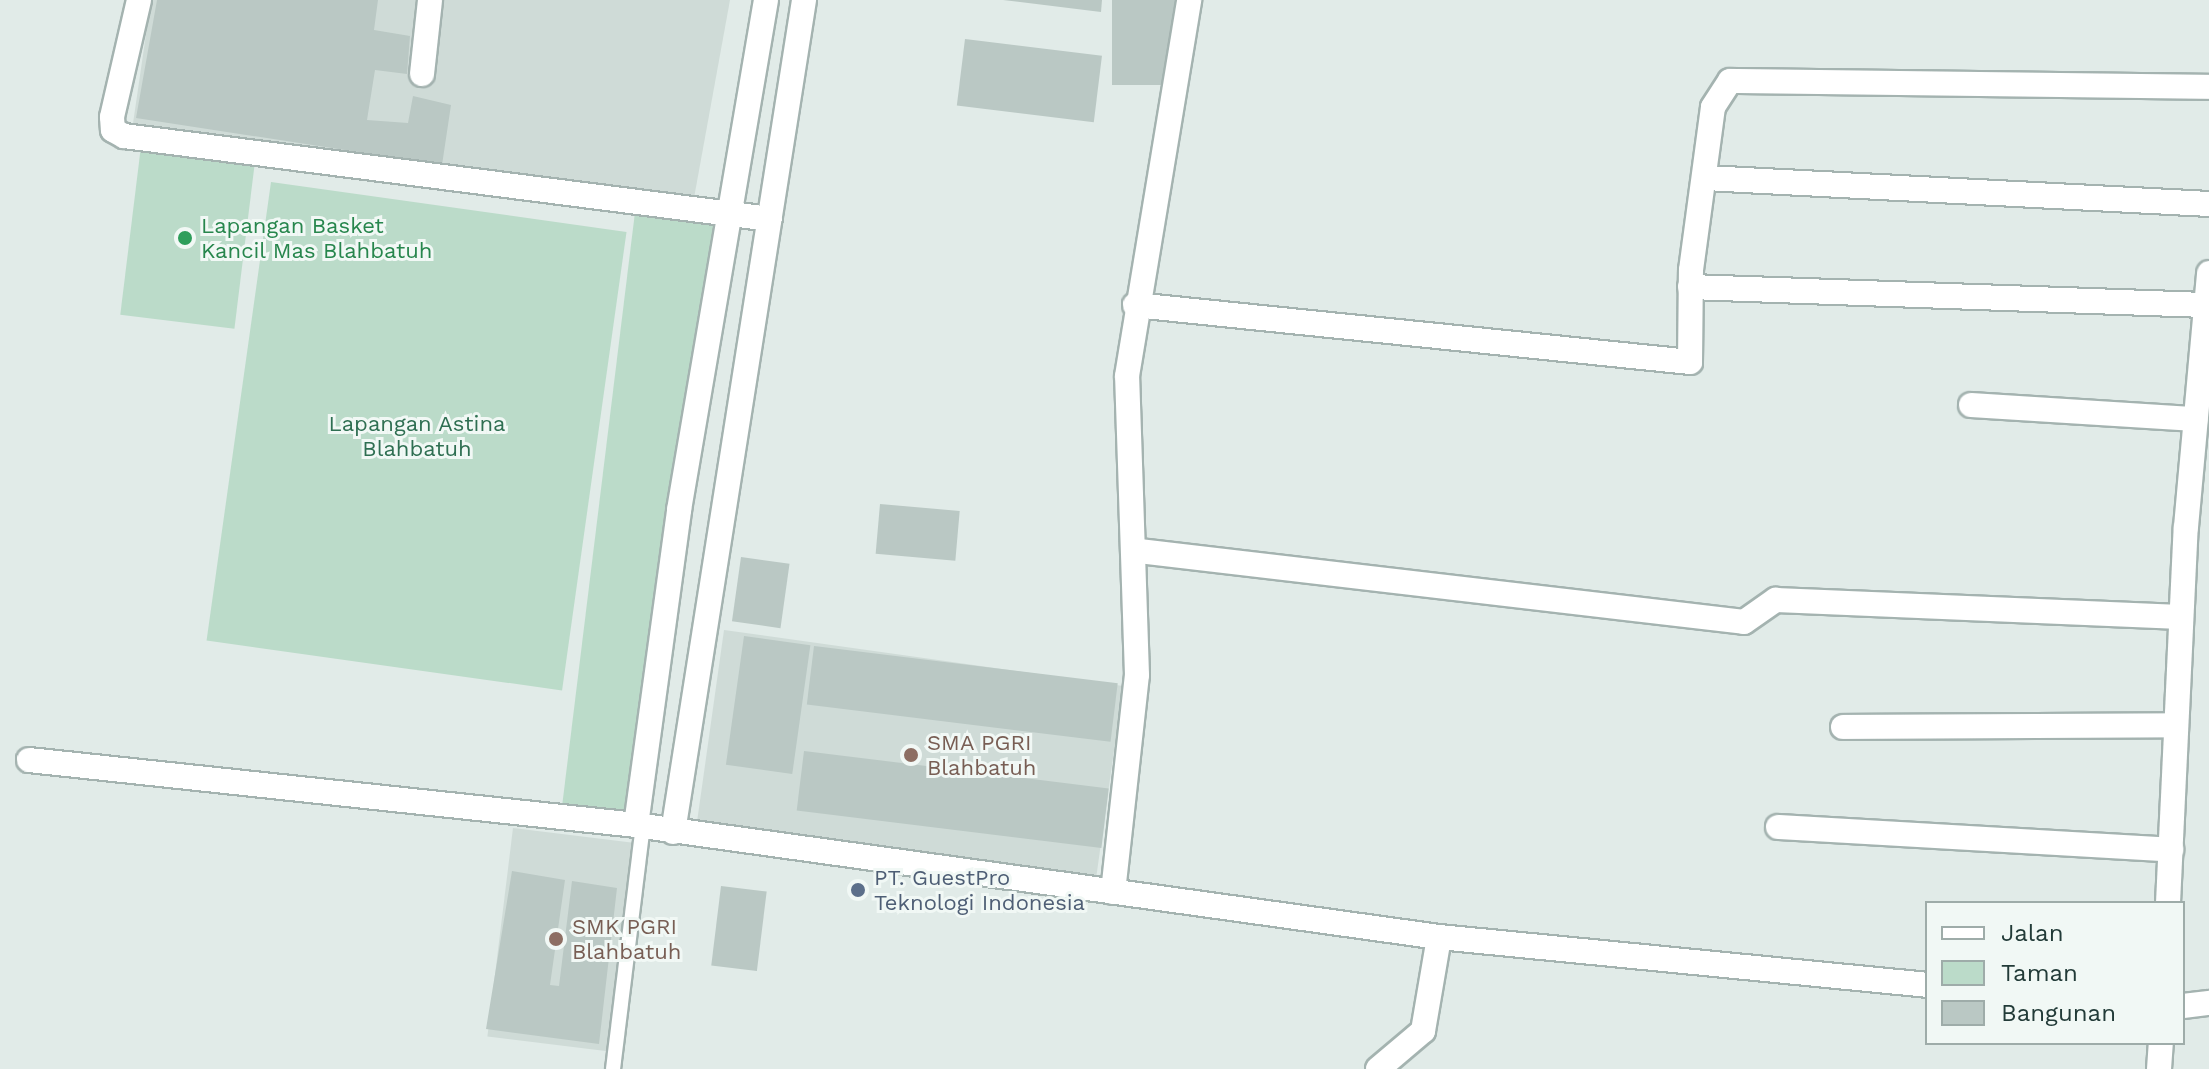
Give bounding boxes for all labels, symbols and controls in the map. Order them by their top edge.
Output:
place label: Lapangan Basket Kancil Mas Blahbatuh [201,212,433,264]
marker: Lapangan Basket Kancil Mas Blahbatuh [176,229,194,247]
park label: Lapangan Astina Blahbatuh [328,410,506,462]
place label: SMA PGRI Blahbatuh [927,729,1036,780]
marker: SMA PGRI Blahbatuh [902,746,920,764]
place label: PT. GuestPro Teknologi Indonesia [874,864,1085,916]
marker: PT. GuestPro Teknologi Indonesia [849,881,867,899]
legend [1925,901,2185,1045]
place label: SMK PGRI Blahbatuh [572,913,681,964]
text: Jalan [2001,919,2064,947]
marker: SMK PGRI Blahbatuh [547,930,565,948]
text: Taman [2001,959,2078,987]
text: Bangunan [2001,999,2116,1027]

